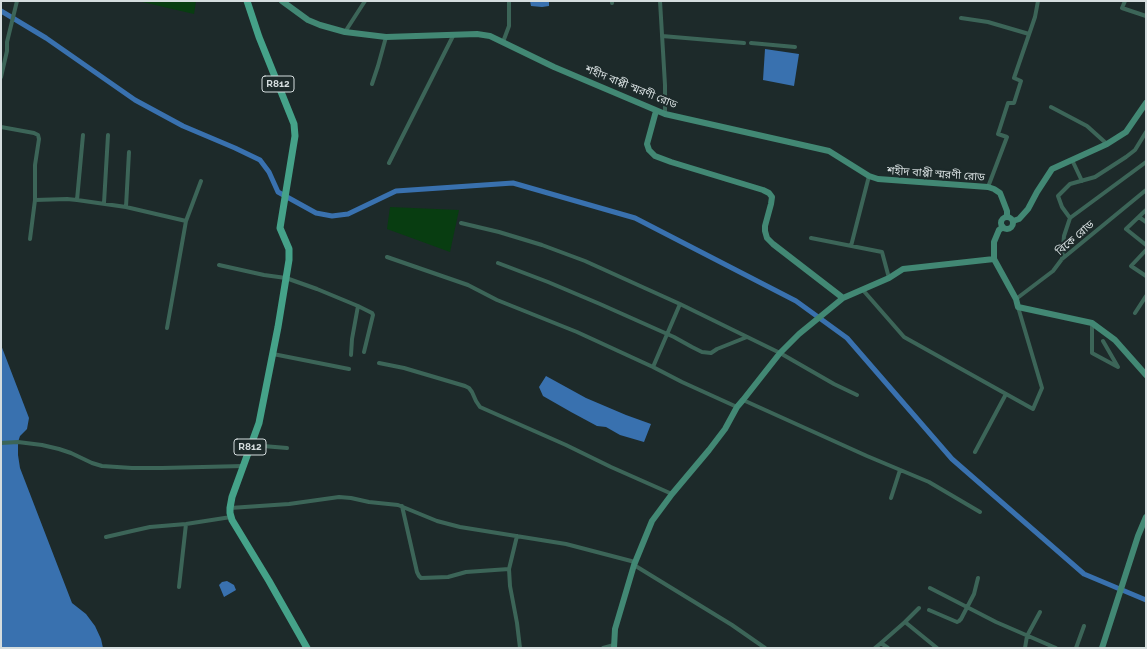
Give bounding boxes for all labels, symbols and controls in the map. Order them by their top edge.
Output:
street label: শহীদ বাপ্পী স্মরণী রোড [583,63,679,111]
road number: R812 [262,76,294,92]
street label: শহীদ বাপ্পী স্মরণী রোড [887,164,985,184]
street label: বিকে রোড [1053,218,1097,258]
road number: R812 [234,439,266,455]

